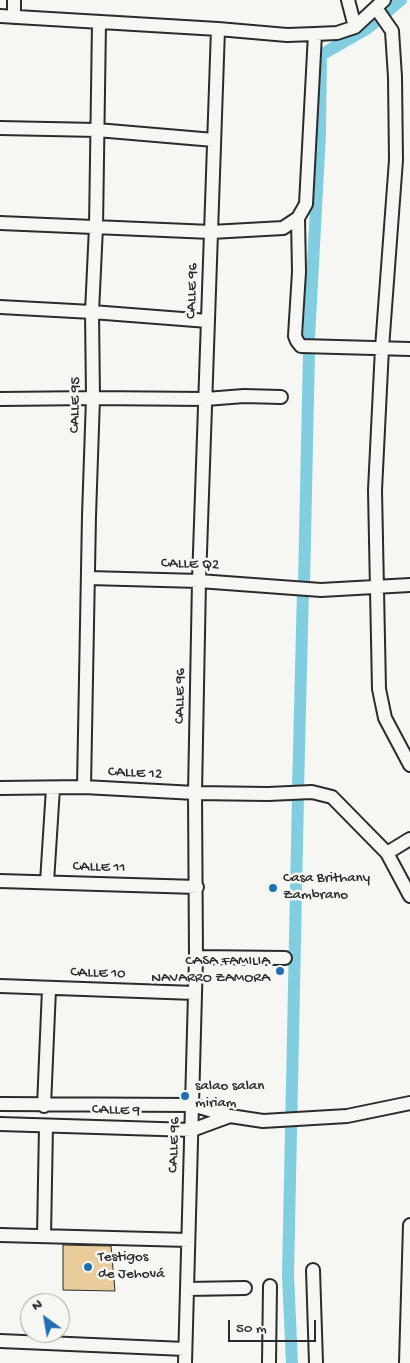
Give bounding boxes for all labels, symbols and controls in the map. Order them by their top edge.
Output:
street label: CALLE 96 [183,263,203,319]
street label: CALLE 95 [67,377,85,433]
street label: CALLE Q2 [161,555,219,575]
street label: CALLE 96 [172,668,190,724]
street label: CALLE 12 [107,764,163,784]
street label: CALLE 11 [72,858,126,878]
place label: Casa Brithany Zambrano [283,870,370,905]
marker: Casa Brithany Zambrano [267,882,279,894]
place label: CASA FAMILIA NAVARRO ZAMORA [151,953,270,988]
street label: CALLE 10 [70,964,126,984]
marker: CASA FAMILIA NAVARRO ZAMORA [274,965,286,977]
place label: salao salan miriam [195,1078,264,1113]
marker: salao salan miriam [179,1090,191,1102]
street label: CALLE 9 [92,1101,140,1121]
street label: CALLE 96 [165,1117,185,1173]
place label: Testigos de Jehová [98,1249,165,1284]
marker: Testigos de Jehová [82,1261,94,1273]
north arrow [20,1293,70,1343]
text: N [29,1296,46,1315]
scale bar [230,1310,318,1342]
text: 50 m [236,1320,267,1338]

